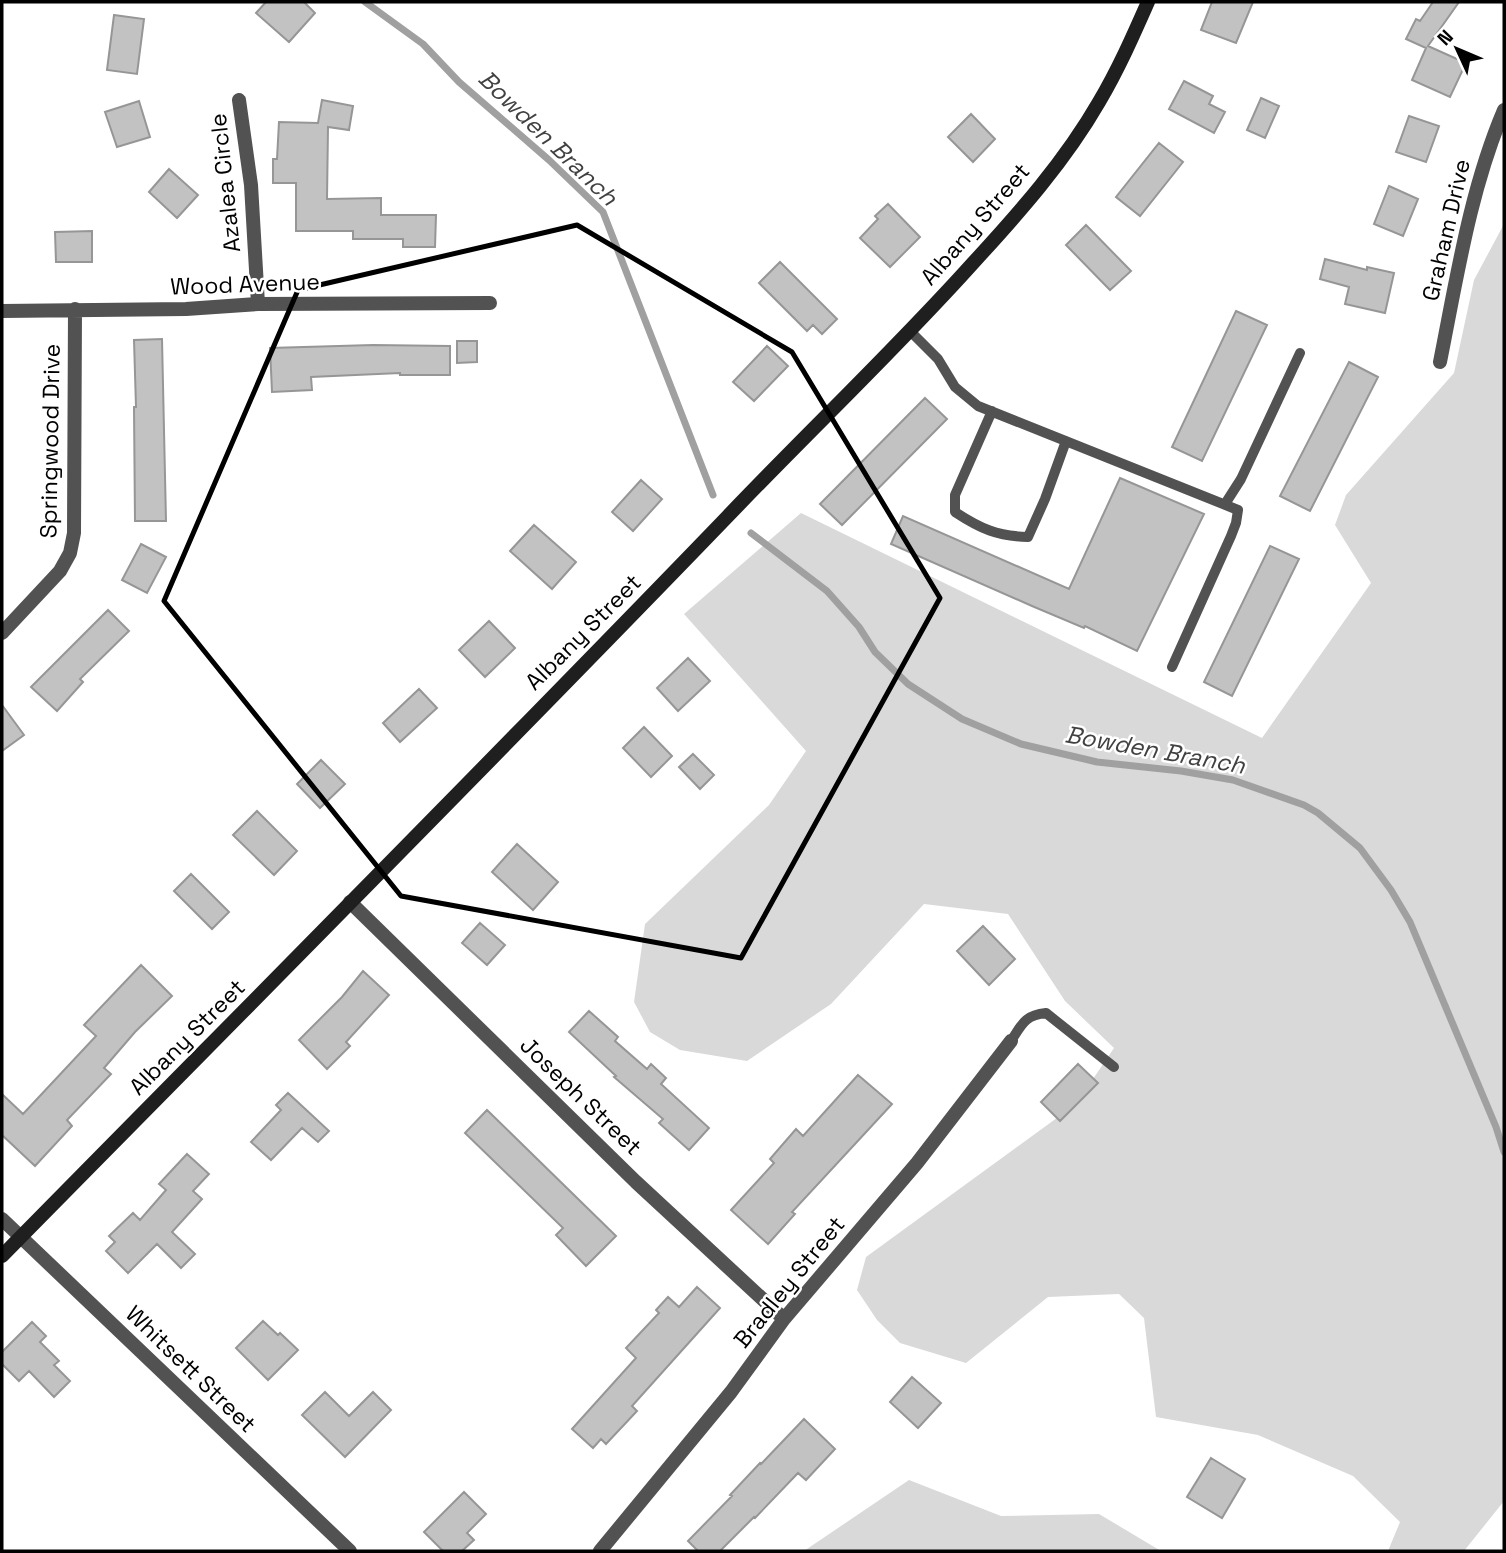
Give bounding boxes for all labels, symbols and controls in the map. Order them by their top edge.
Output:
north arrow [1422,14,1492,84]
text: N [1432,24,1459,51]
water label: Bowden Branch [472,63,626,213]
street label: Azalea Circle [203,112,247,254]
street label: Graham Drive [1415,156,1477,304]
street label: Albany Street [914,157,1036,291]
street label: Wood Avenue [170,266,320,302]
street label: Springwood Drive [33,343,67,539]
street label: Albany Street [519,568,647,696]
water label: Bowden Branch [1063,718,1249,781]
street label: Albany Street [123,973,251,1101]
street label: Joseph Street [514,1030,648,1162]
street label: Bradley Street [727,1210,851,1354]
street label: Whitsett Street [119,1299,263,1439]

